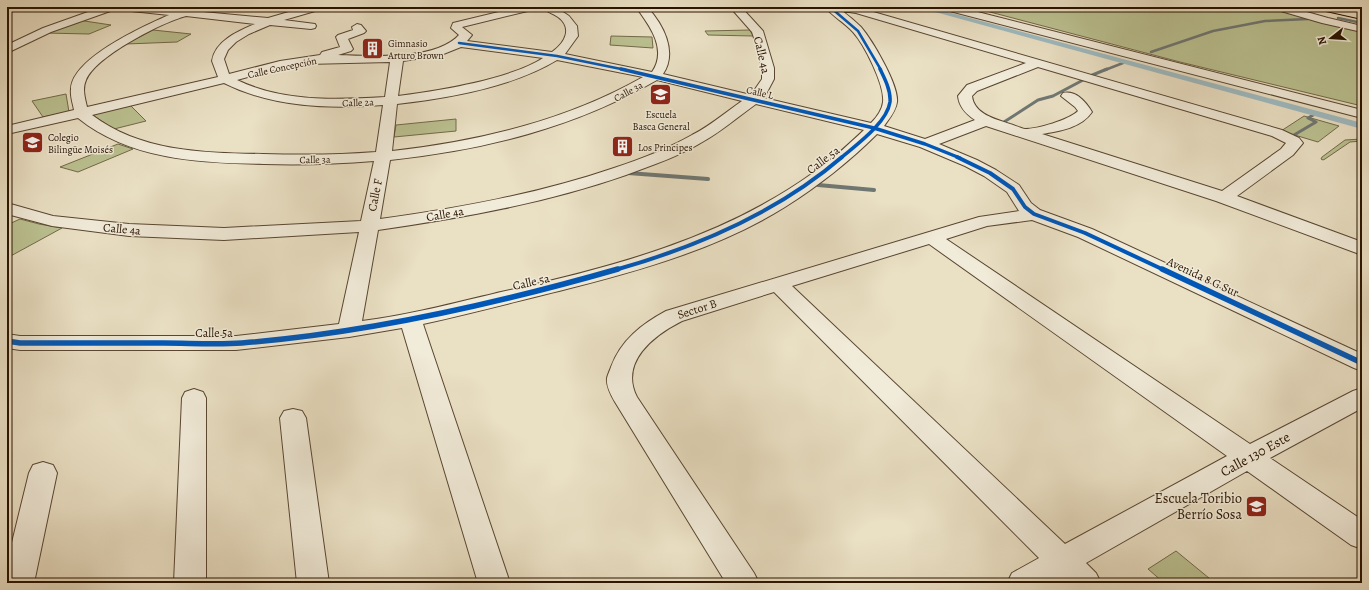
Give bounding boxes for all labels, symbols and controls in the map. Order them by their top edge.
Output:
north arrow [1311,18,1351,58]
street label: Calle 4a [750,35,774,76]
text: N [1314,35,1330,47]
building icon: Gimnasio Arturo Brown [360,36,386,62]
place label: Gimnasio Arturo Brown [387,37,444,62]
street label: Calle Concepción [246,54,318,82]
street label: Calle 3a [611,78,645,105]
school or university icon: Escuela Basca General [648,81,674,107]
street label: Calle L [745,83,776,102]
street label: Calle 2a [342,95,374,110]
place label: Escuela Basca General [632,108,690,133]
school or university icon: Colegio Bilingüe Moisés [19,130,45,156]
place label: Colegio Bilingüe Moisés [48,131,113,156]
building icon: Los Principes [610,134,636,160]
place label: Los Principes [638,141,692,155]
street label: Calle 5a [803,142,843,178]
street label: Calle 3a [299,153,331,166]
street label: Calle F [364,177,386,213]
street label: Calle 4a [425,203,465,225]
street label: Calle 4a [102,219,142,239]
street label: Avenida 8 G Sur [1164,253,1242,301]
street label: Calle 5a [511,270,551,294]
street label: Sector B [675,295,719,323]
street label: Calle 5a [195,325,233,341]
street label: Calle 130 Este [1217,428,1293,481]
place label: Escuela Toribio Berrío Sosa [1154,489,1242,524]
school or university icon: Escuela Toribio Berrío Sosa [1244,493,1270,519]

